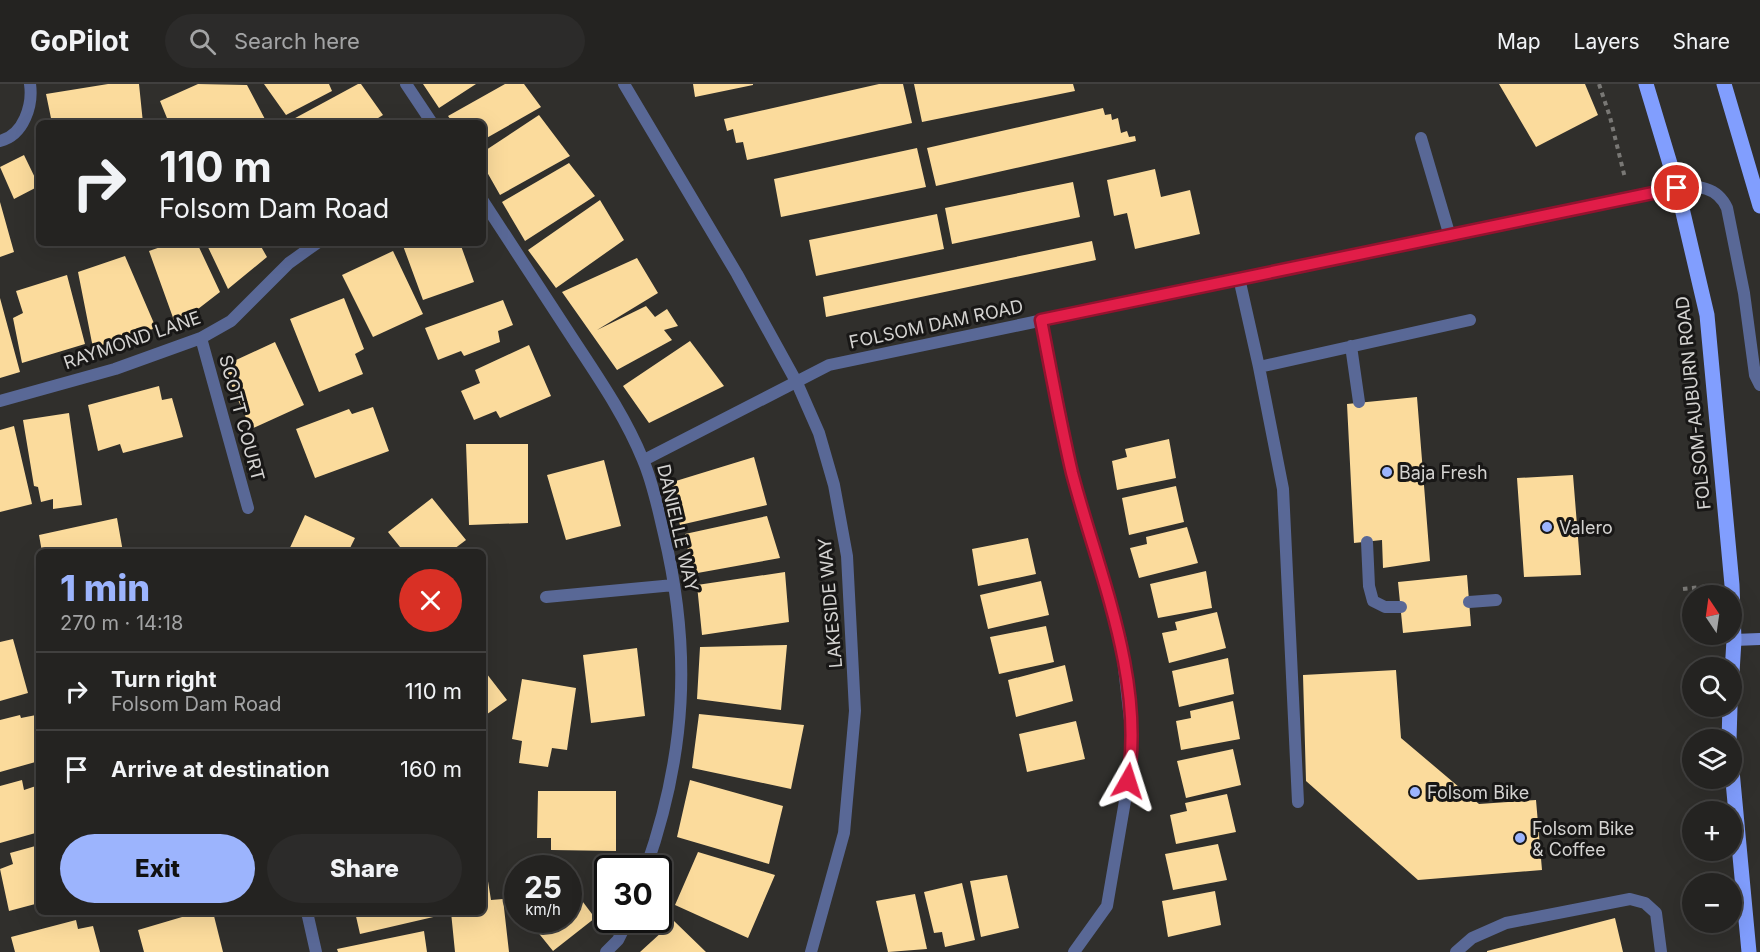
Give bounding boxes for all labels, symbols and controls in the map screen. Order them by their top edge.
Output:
search box [165,14,585,68]
text: GoPilot [30,24,129,58]
icon: search [186,25,219,58]
text: Search here [234,28,360,54]
text: Map [1497,29,1541,54]
text: Layers [1574,29,1640,54]
text: Share [1673,29,1730,54]
text: 110 m [159,141,272,192]
icon: right [60,144,138,222]
pin [1651,162,1702,213]
icon: arrive [1660,171,1693,204]
text: Folsom Dam Road [159,192,389,225]
street label: FOLSOM DAM ROAD [847,295,1025,353]
street label: FOLSOM-AUBURN ROAD [1671,295,1715,511]
street label: RAYMOND LANE [61,307,203,373]
street label: SCOTT COURT [215,353,269,483]
street label: DANIELLE WAY [653,462,703,594]
place label: Baja Fresh [1399,462,1488,483]
marker: Baja Fresh [1380,465,1394,479]
place label: Valero [1559,517,1613,538]
marker: Valero [1540,520,1554,534]
street label: LAKESIDE WAY [814,537,846,669]
text: 1 min [60,566,150,610]
button: close [399,569,462,632]
north arrow [1682,585,1742,645]
map controls [1682,585,1742,933]
text: 270 m · 14:18 [60,611,183,635]
button: search [1682,657,1742,717]
text: Turn right [111,666,217,692]
icon: right [60,675,93,708]
text: 110 m [405,678,462,704]
text: Folsom Dam Road [111,692,282,716]
button: layers [1682,729,1742,789]
position arrow [1096,749,1160,813]
icon: arrive [60,753,93,786]
text: Arrive at destination [111,756,330,782]
text: 160 m [400,756,462,782]
place label: Folsom Bike [1427,782,1529,803]
marker: Folsom Bike [1408,785,1422,799]
button: + [1682,801,1742,861]
place label: Folsom Bike & Coffee [1532,818,1634,860]
marker: Folsom Bike & Coffee [1513,831,1527,845]
button: Exit [60,834,255,903]
button: Share [267,834,462,903]
speed limit sign: 30 [594,855,672,933]
text: 25 [524,869,562,905]
button: − [1682,873,1742,933]
text: km/h [525,900,561,919]

